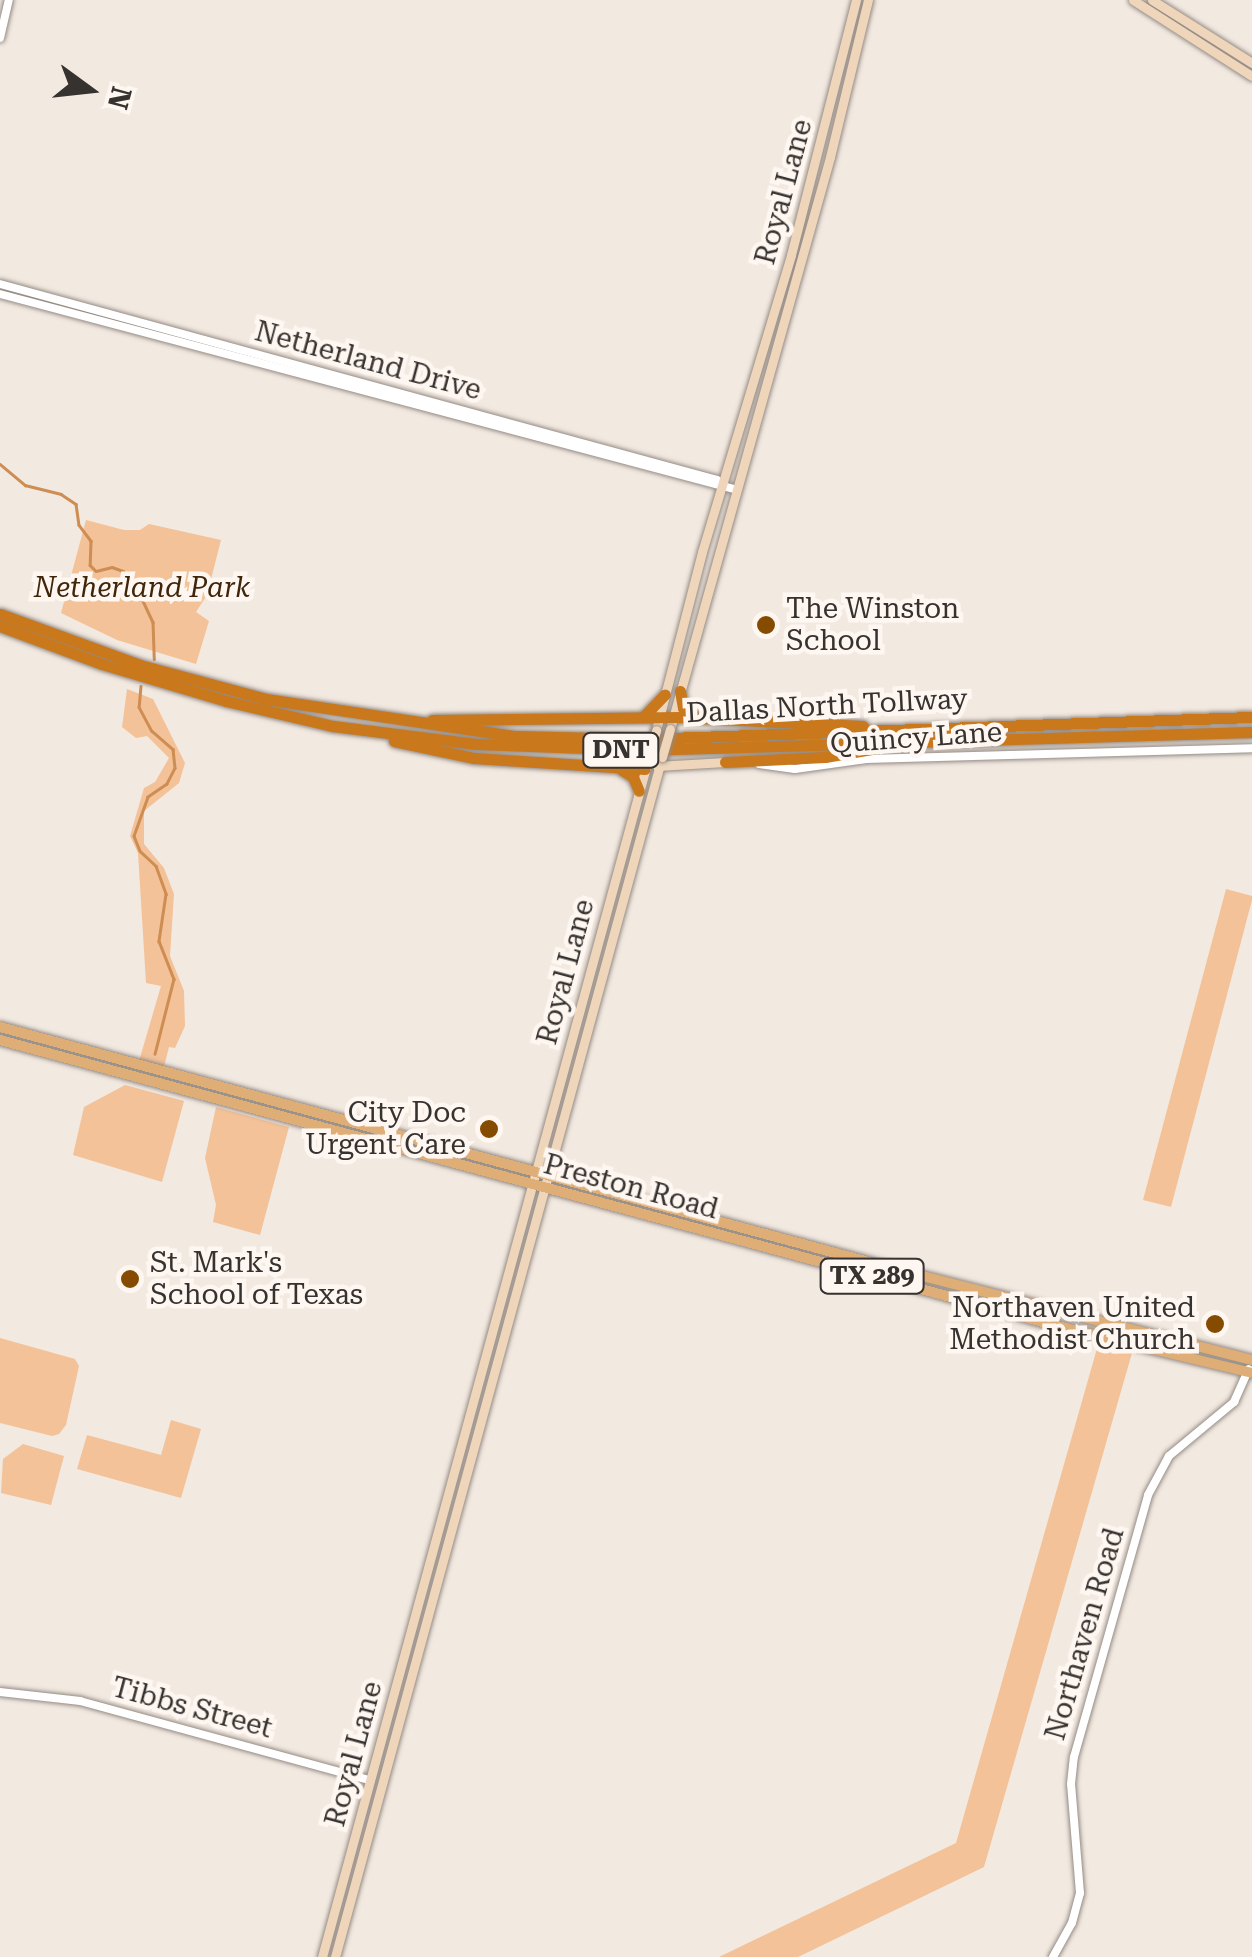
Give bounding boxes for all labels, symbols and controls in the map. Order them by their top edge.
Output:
north arrow [40,40,140,140]
text: N [101,83,138,113]
street label: Royal Lane [749,116,819,268]
street label: Netherland Drive [251,315,485,407]
park label: Netherland Park [34,571,250,605]
place label: The Winston School [786,592,959,658]
marker: The Winston School [755,614,777,636]
street label: Dallas North Tollway [685,682,969,730]
street label: Quincy Lane [829,715,1003,761]
road number: DNT [581,730,661,770]
street label: Royal Lane [531,896,601,1048]
place label: City Doc Urgent Care [305,1096,466,1162]
marker: City Doc Urgent Care [476,1116,502,1142]
street label: Preston Road [540,1148,722,1226]
place label: St. Mark's School of Texas [150,1246,363,1312]
road number: TX 289 [820,1256,924,1296]
marker: St. Mark's School of Texas [119,1268,141,1290]
place label: Northaven United Methodist Church [949,1291,1195,1357]
marker: Northaven United Methodist Church [1204,1313,1226,1335]
street label: Northaven Road [1039,1524,1131,1744]
street label: Tibbs Street [108,1670,276,1746]
street label: Royal Lane [319,1678,389,1830]

